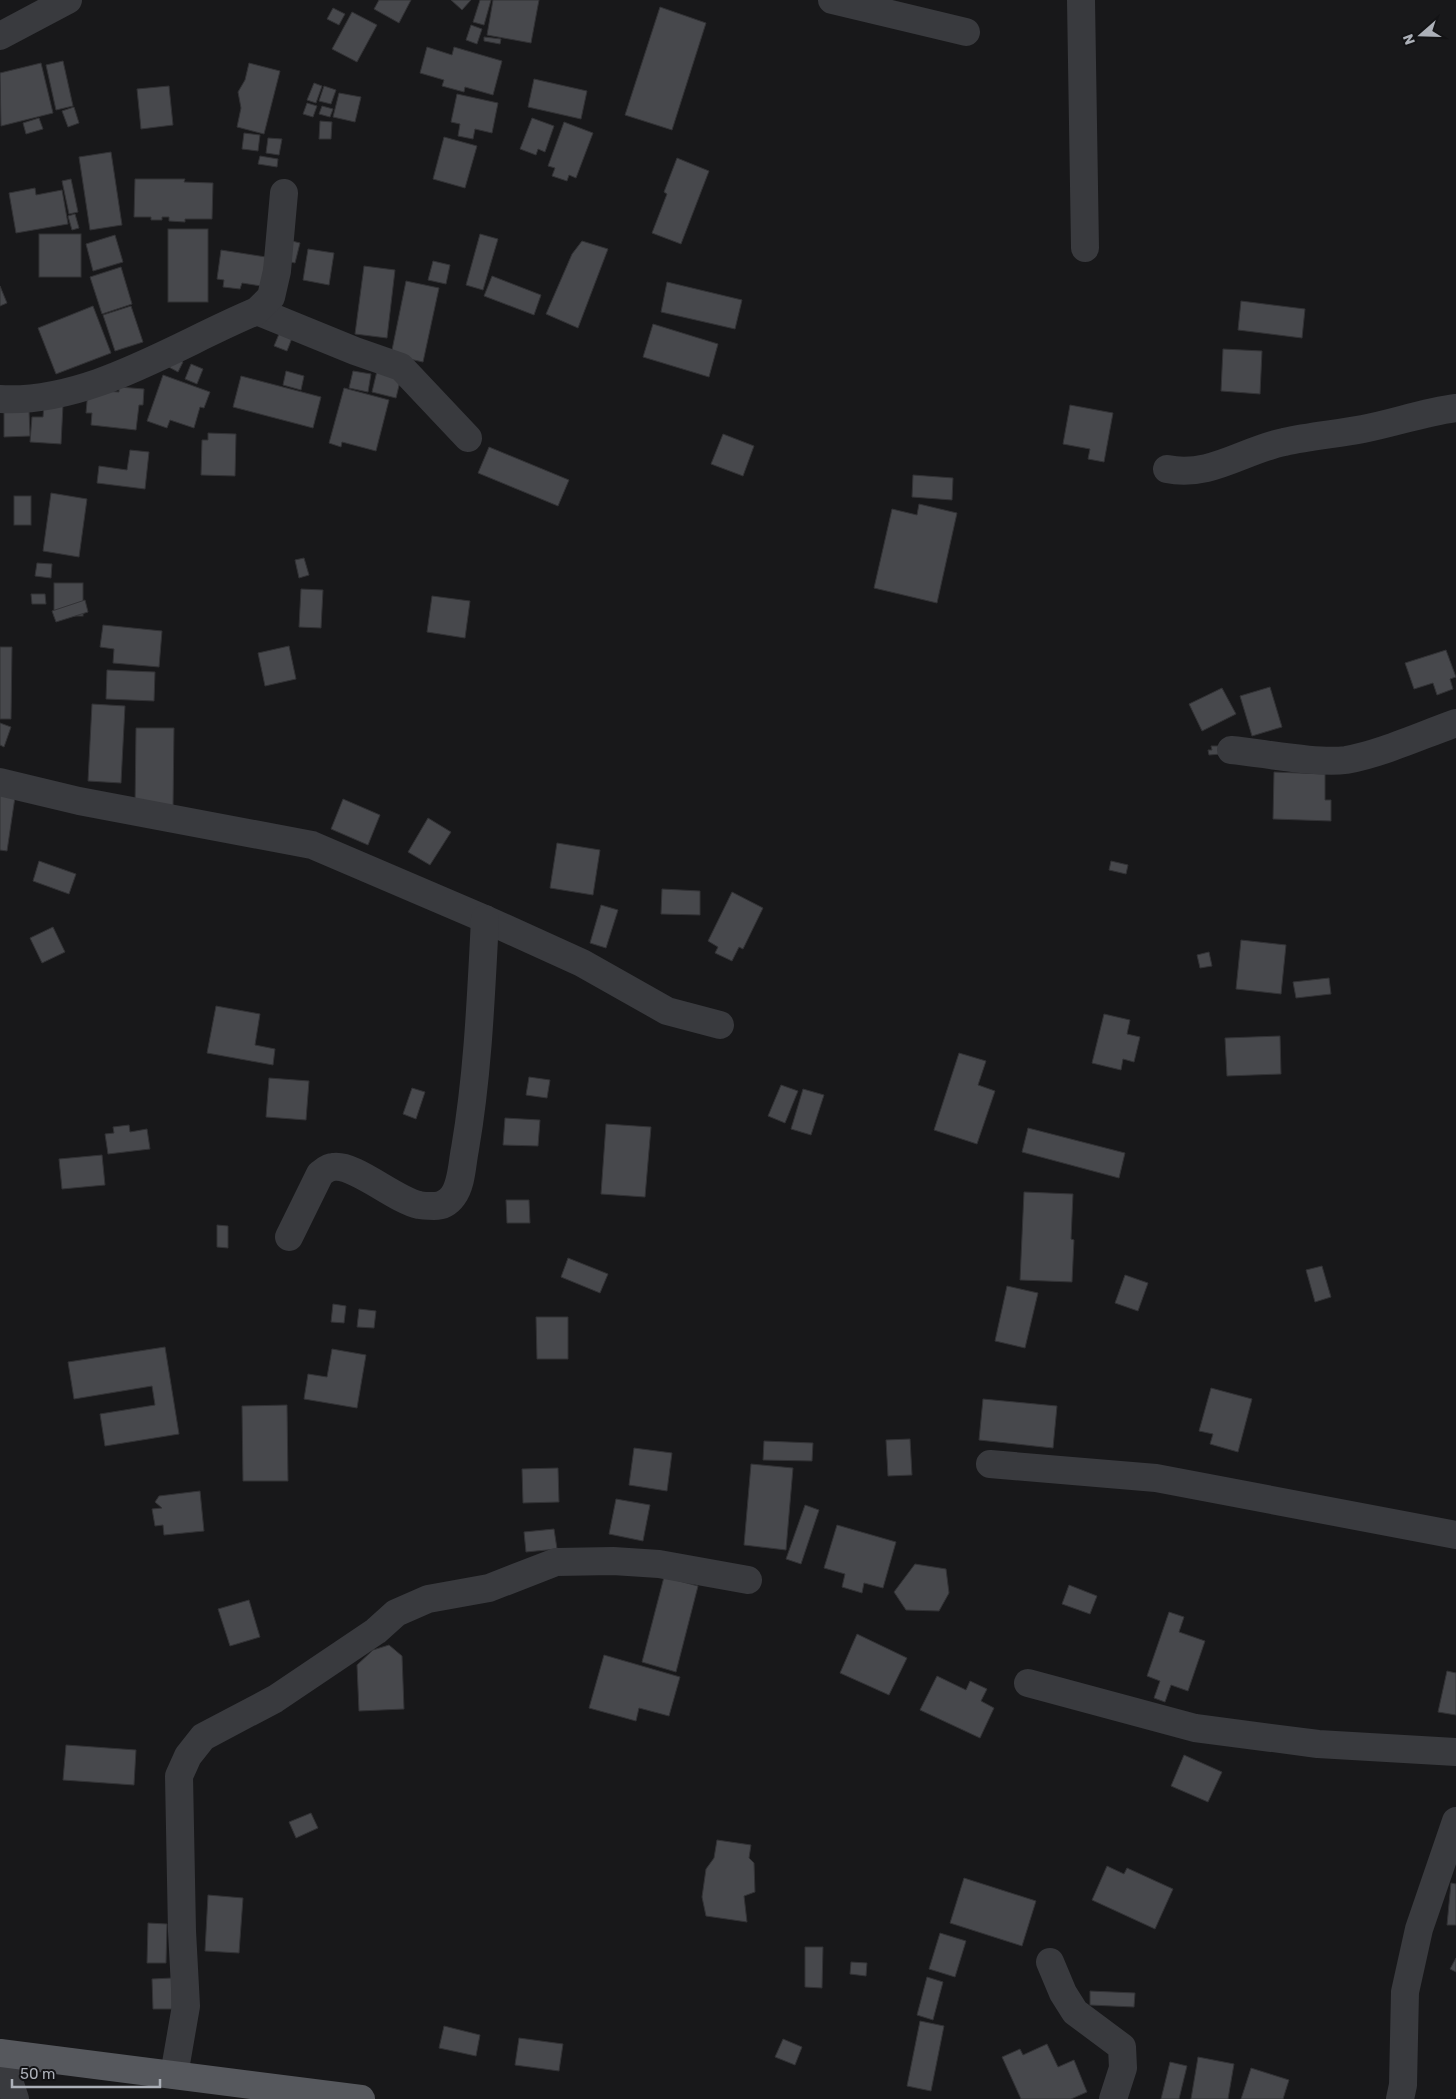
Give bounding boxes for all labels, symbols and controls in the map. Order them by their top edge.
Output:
north arrow [1396,10,1446,60]
text: N [1400,32,1419,47]
scale bar [12,2056,160,2088]
text: 50 m [20,2065,55,2083]

